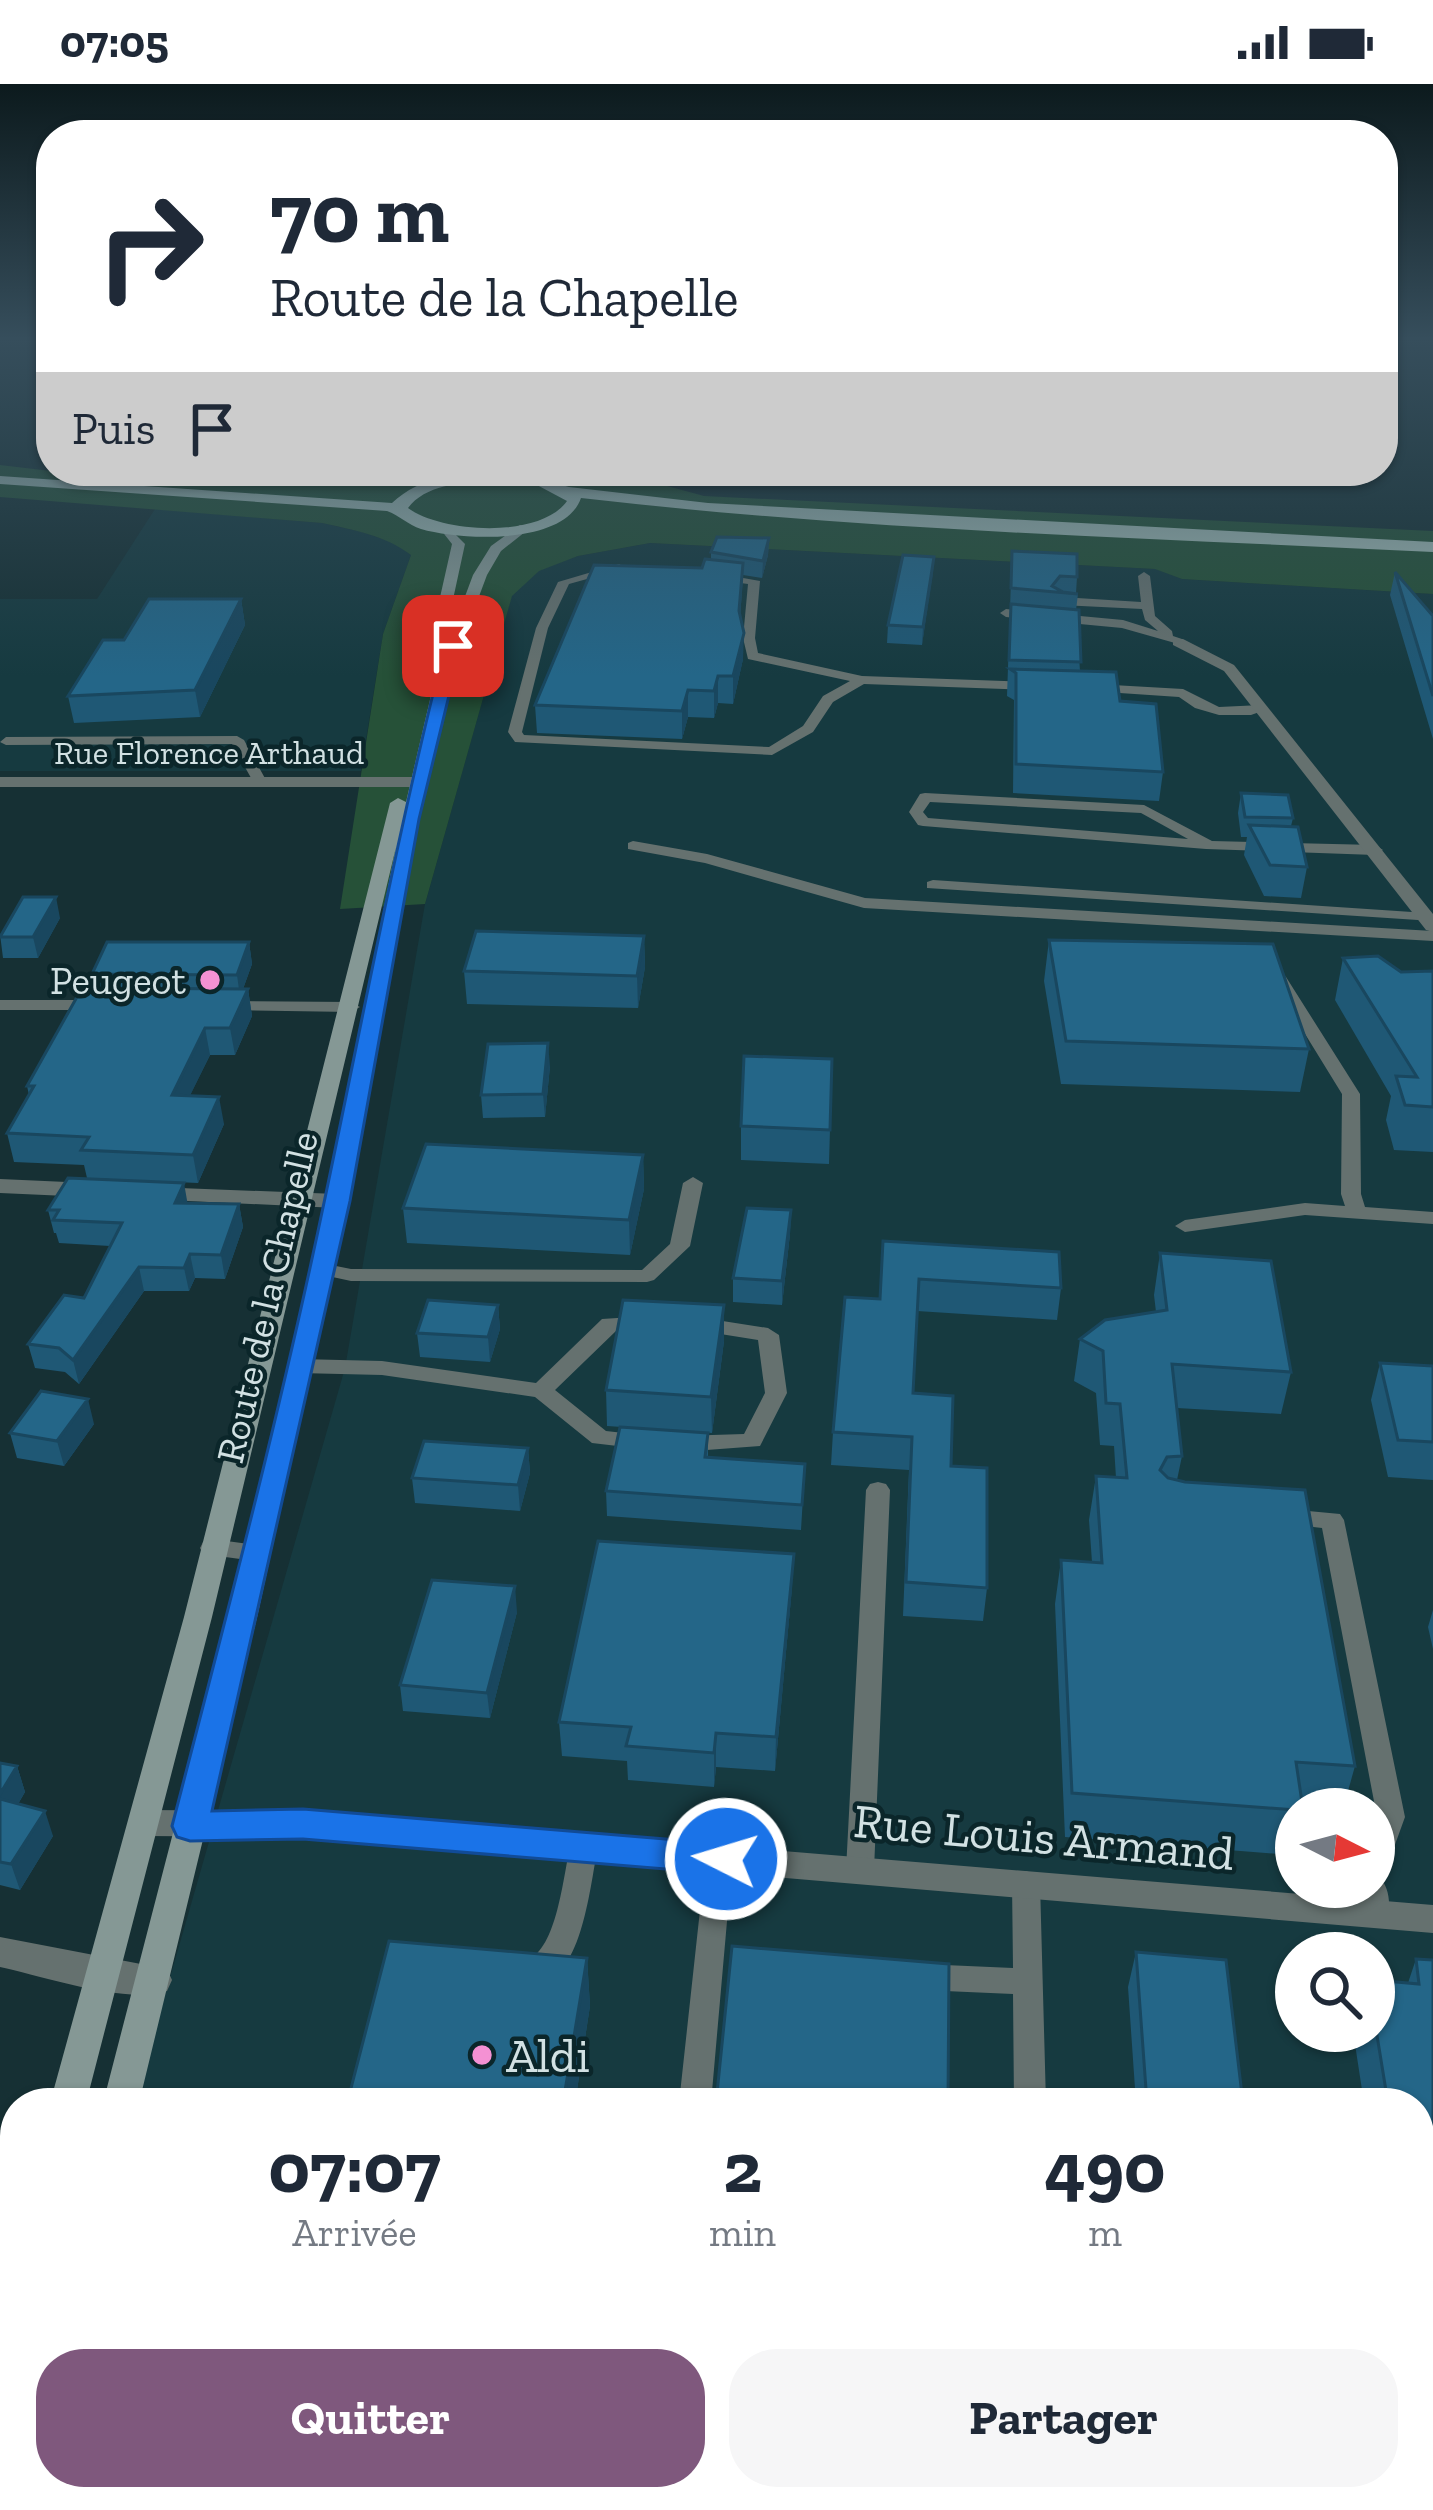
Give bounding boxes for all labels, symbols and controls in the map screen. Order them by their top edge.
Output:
text: 07:05 [60,15,169,69]
text: 70 m [270,163,449,264]
icon: right [72,168,228,324]
text: Route de la Chapelle [270,265,739,330]
icon: arrive [179,396,245,462]
text: Puis [72,402,155,456]
pin [402,595,504,697]
icon: arrive [420,613,486,679]
street label: Rue Florence Arthaud [54,733,364,772]
place label: Peugeot [50,957,187,1004]
marker: Peugeot [197,967,223,993]
street label: Route de la Chapelle [206,1127,328,1467]
north arrow [1275,1788,1395,1908]
map controls [1275,1788,1395,2052]
street label: Rue Louis Armand [852,1792,1236,1882]
position arrow [663,1796,789,1922]
button: search [1275,1932,1395,2052]
place label: Aldi [506,2027,590,2084]
marker: Aldi [469,2042,495,2068]
text: 07:07 [268,2124,441,2210]
text: 2 [723,2124,762,2210]
text: 490 [1044,2124,1165,2210]
text: Arrivée [292,2209,417,2256]
text: min [709,2209,776,2256]
text: m [1088,2209,1122,2256]
button: Quitter [36,2349,705,2487]
button: Partager [729,2349,1398,2487]

